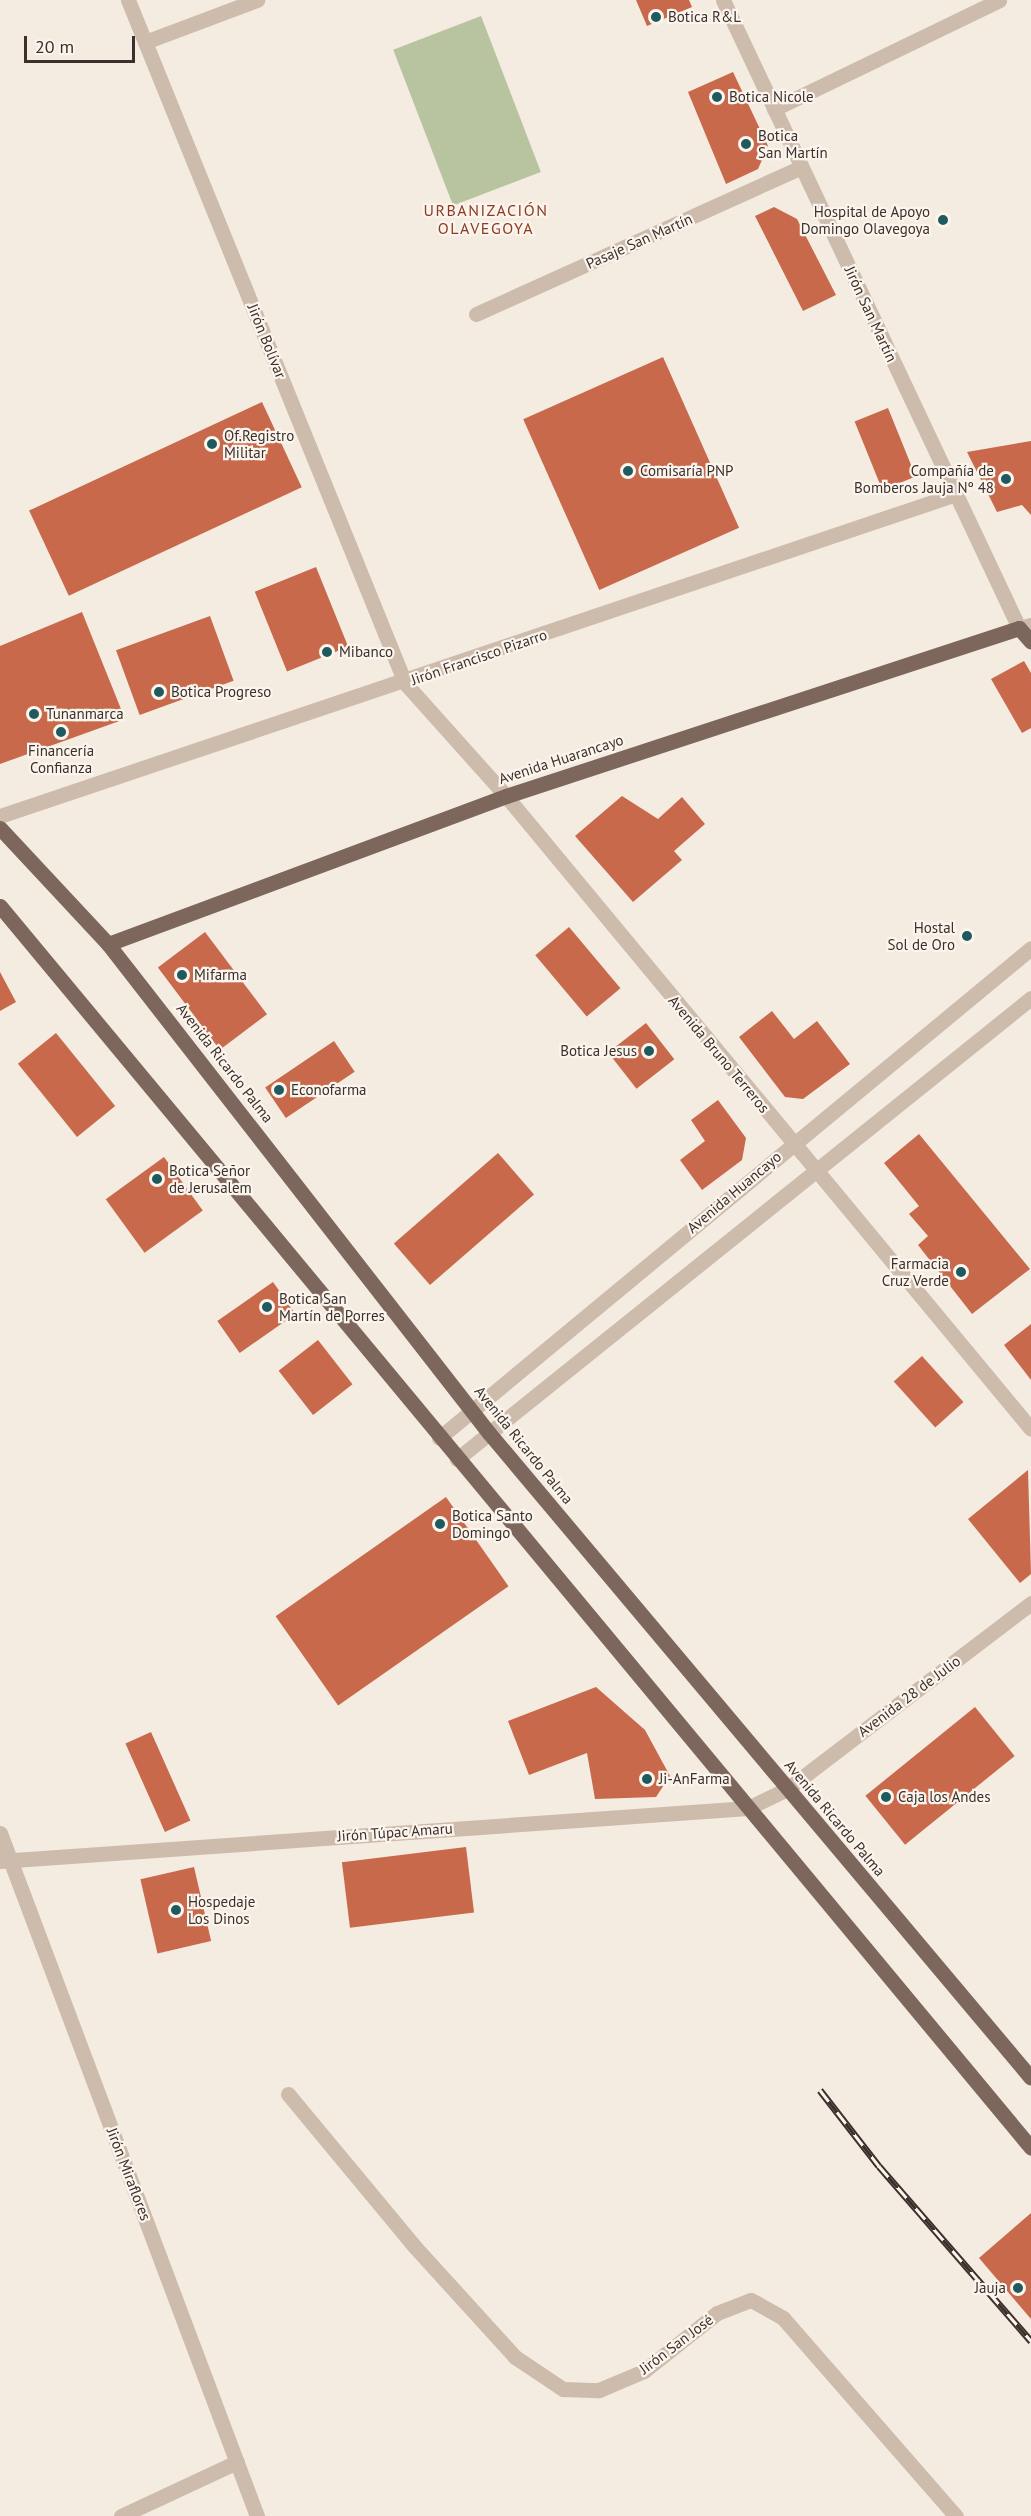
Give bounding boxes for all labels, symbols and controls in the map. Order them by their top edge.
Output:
place label: Botica R&L [668,8,741,26]
marker: Botica R&L [649,10,663,24]
scale bar [27,24,138,62]
text: 20 m [35,35,74,58]
place label: Botica Nicole [729,88,814,106]
marker: Botica Nicole [710,90,724,104]
place label: Botica San Martín [758,126,828,161]
marker: Botica San Martín [739,137,753,151]
district label: URBANIZACIÓN OLAVEGOYA [424,200,548,238]
place label: Hospital de Apoyo Domingo Olavegoya [801,202,930,237]
street label: Pasaje San Martín [583,209,695,273]
marker: Hospital de Apoyo Domingo Olavegoya [934,211,952,229]
street label: Jirón San Martín [841,263,901,365]
street label: Jirón Bolívar [244,301,290,381]
place label: Of.Registro Militar [224,426,294,461]
marker: Of.Registro Militar [205,437,219,451]
place label: Compañía de Bomberos Jauja Nº 48 [854,461,994,496]
place label: Comisaría PNP [640,462,733,480]
marker: Comisaría PNP [621,464,635,478]
marker: Compañía de Bomberos Jauja Nº 48 [999,472,1013,486]
street label: Jirón Francisco Pizarro [409,625,549,689]
place label: Mibanco [339,643,393,661]
marker: Mibanco [320,645,334,659]
place label: Botica Progreso [171,683,271,701]
marker: Botica Progreso [152,685,166,699]
place label: Tunanmarca [46,705,124,723]
marker: Tunanmarca [27,707,41,721]
marker: Financería Confianza [54,725,68,739]
street label: Avenida Huarancayo [496,730,626,788]
place label: Financería Confianza [28,741,94,776]
place label: Hostal Sol de Oro [888,918,955,953]
marker: Hostal Sol de Oro [960,929,974,943]
place label: Mifarma [194,966,247,984]
marker: Mifarma [175,968,189,982]
street label: Avenida Bruno Terreros [664,991,774,1117]
street label: Avenida Ricardo Palma [173,1000,277,1126]
place label: Botica Jesus [560,1042,637,1060]
marker: Botica Jesus [642,1044,656,1058]
place label: Econofarma [291,1081,367,1099]
marker: Econofarma [272,1083,286,1097]
street label: Avenida Huancayo [683,1147,785,1237]
place label: Botica Señor de Jerusalem [169,1161,252,1196]
marker: Botica Señor de Jerusalem [150,1172,164,1186]
place label: Farmacia Cruz Verde [881,1254,949,1289]
marker: Farmacia Cruz Verde [954,1265,968,1279]
place label: Botica San Martín de Porres [279,1289,385,1324]
marker: Botica San Martín de Porres [260,1300,274,1314]
street label: Avenida Ricardo Palma [471,1382,577,1508]
place label: Botica Santo Domingo [452,1506,533,1541]
marker: Botica Santo Domingo [433,1517,447,1531]
street label: Avenida 28 de Julio [854,1652,964,1740]
street label: Avenida Ricardo Palma [781,1756,889,1880]
place label: Ji-AnFarma [659,1770,730,1788]
marker: Ji-AnFarma [640,1772,654,1786]
place label: Caja los Andes [898,1788,991,1806]
marker: Caja los Andes [879,1790,893,1804]
street label: Jirón Túpac Amaru [336,1819,454,1845]
place label: Hospedaje Los Dinos [188,1892,255,1927]
marker: Hospedaje Los Dinos [169,1903,183,1917]
street label: Jirón Miraflores [103,2125,155,2223]
place label: Jauja [975,2279,1006,2297]
marker: Jauja [1011,2281,1025,2295]
street label: Jirón San José [636,2310,716,2378]

